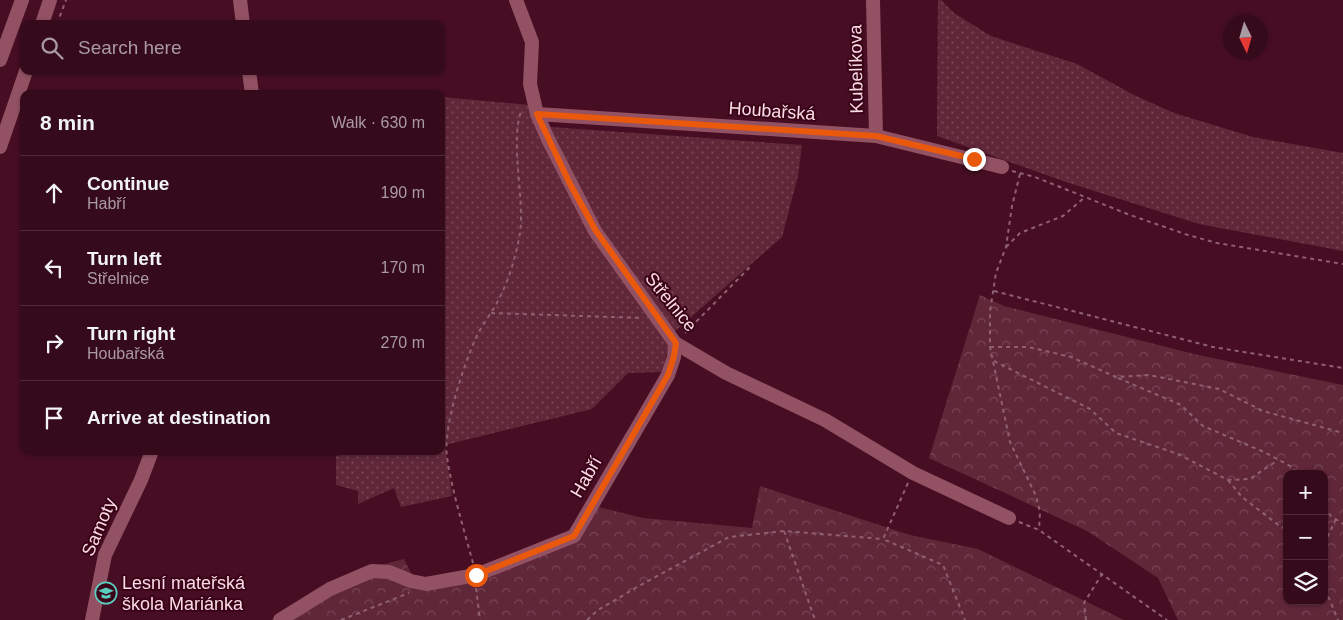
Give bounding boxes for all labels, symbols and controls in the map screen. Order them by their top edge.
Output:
north arrow [1223,15,1268,60]
search box [20,20,445,75]
street label: Kubelíkova [845,23,867,114]
icon: search [38,34,66,62]
text: Search here [78,37,182,58]
street label: Houbařská [728,98,817,124]
text: 8 min [40,111,95,134]
text: Walk · 630 m [331,114,425,131]
route end [963,148,986,171]
text: Continue [87,173,169,194]
icon: ahead [40,179,68,207]
text: 190 m [381,184,425,201]
text: Habří [87,195,126,212]
text: Turn left [87,248,162,269]
icon: left [40,254,68,282]
text: 170 m [381,259,425,276]
street label: Střelnice [641,268,701,336]
text: Střelnice [87,270,149,287]
text: Turn right [87,323,175,344]
icon: right [40,329,68,357]
text: 270 m [381,334,425,351]
text: Houbařská [87,345,164,362]
icon: arrive [40,404,68,432]
text: Arrive at destination [87,407,271,428]
street label: Habří [566,453,606,501]
map controls [1283,470,1328,605]
button: + [1283,470,1328,515]
street label: Samoty [78,495,120,559]
button: − [1283,515,1328,560]
button: layers [1283,560,1328,605]
route start [465,564,488,587]
place label: Lesní mateřská škola Mariánka [122,573,246,614]
school or university icon: Lesní mateřská škola Mariánka [94,581,118,605]

